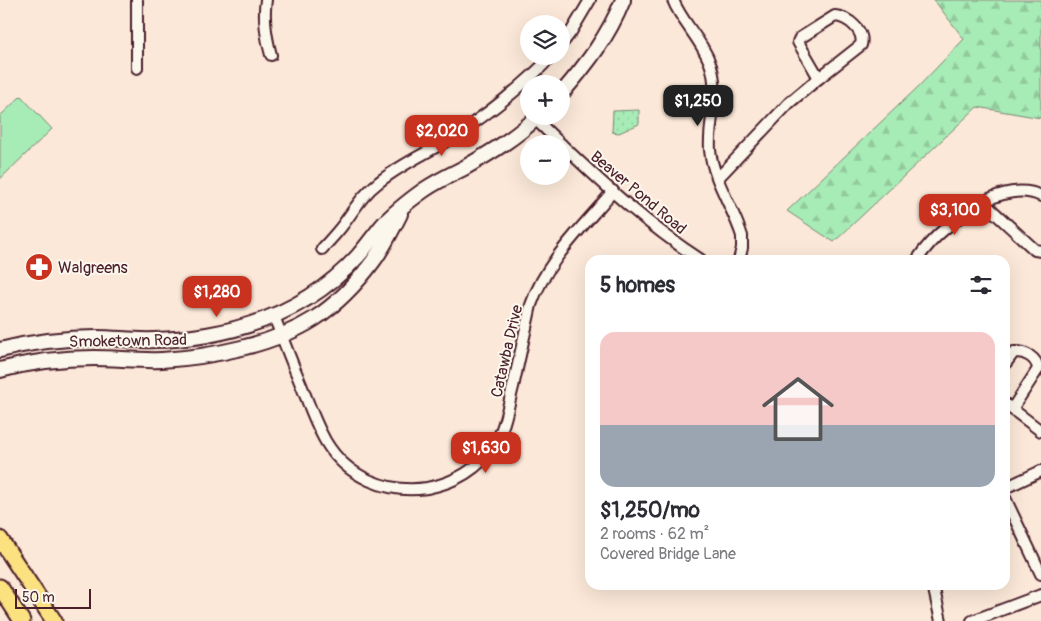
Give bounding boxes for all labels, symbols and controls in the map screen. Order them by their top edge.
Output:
map controls [520,15,570,185]
button: layers [520,15,570,65]
button: + [520,75,570,125]
pin: $1,250 [657,84,739,127]
text: $1,250 [674,91,722,111]
pin: $2,020 [401,114,483,157]
text: $2,020 [416,121,468,141]
button: − [520,135,570,185]
street label: Beaver Pond Road [586,147,691,239]
pin: $3,100 [914,194,996,236]
text: $3,100 [930,200,980,220]
pharmacy icon: Walgreens [24,252,54,282]
place label: Walgreens [58,258,128,278]
icon: filters [967,271,995,299]
text: 5 homes [600,272,675,299]
pin: $1,280 [176,276,258,318]
text: $1,280 [194,282,240,302]
street label: Catawba Drive [487,303,527,399]
street label: Smoketown Road [69,330,187,352]
icon: home [753,364,843,454]
pin: $1,630 [445,432,527,474]
text: $1,630 [462,438,510,458]
text: $1,250/mo [600,497,700,524]
text: 2 rooms · 62 m² [600,524,709,544]
text: Covered Bridge Lane [600,544,736,564]
scale bar [15,586,91,609]
text: 50 m [22,589,55,606]

